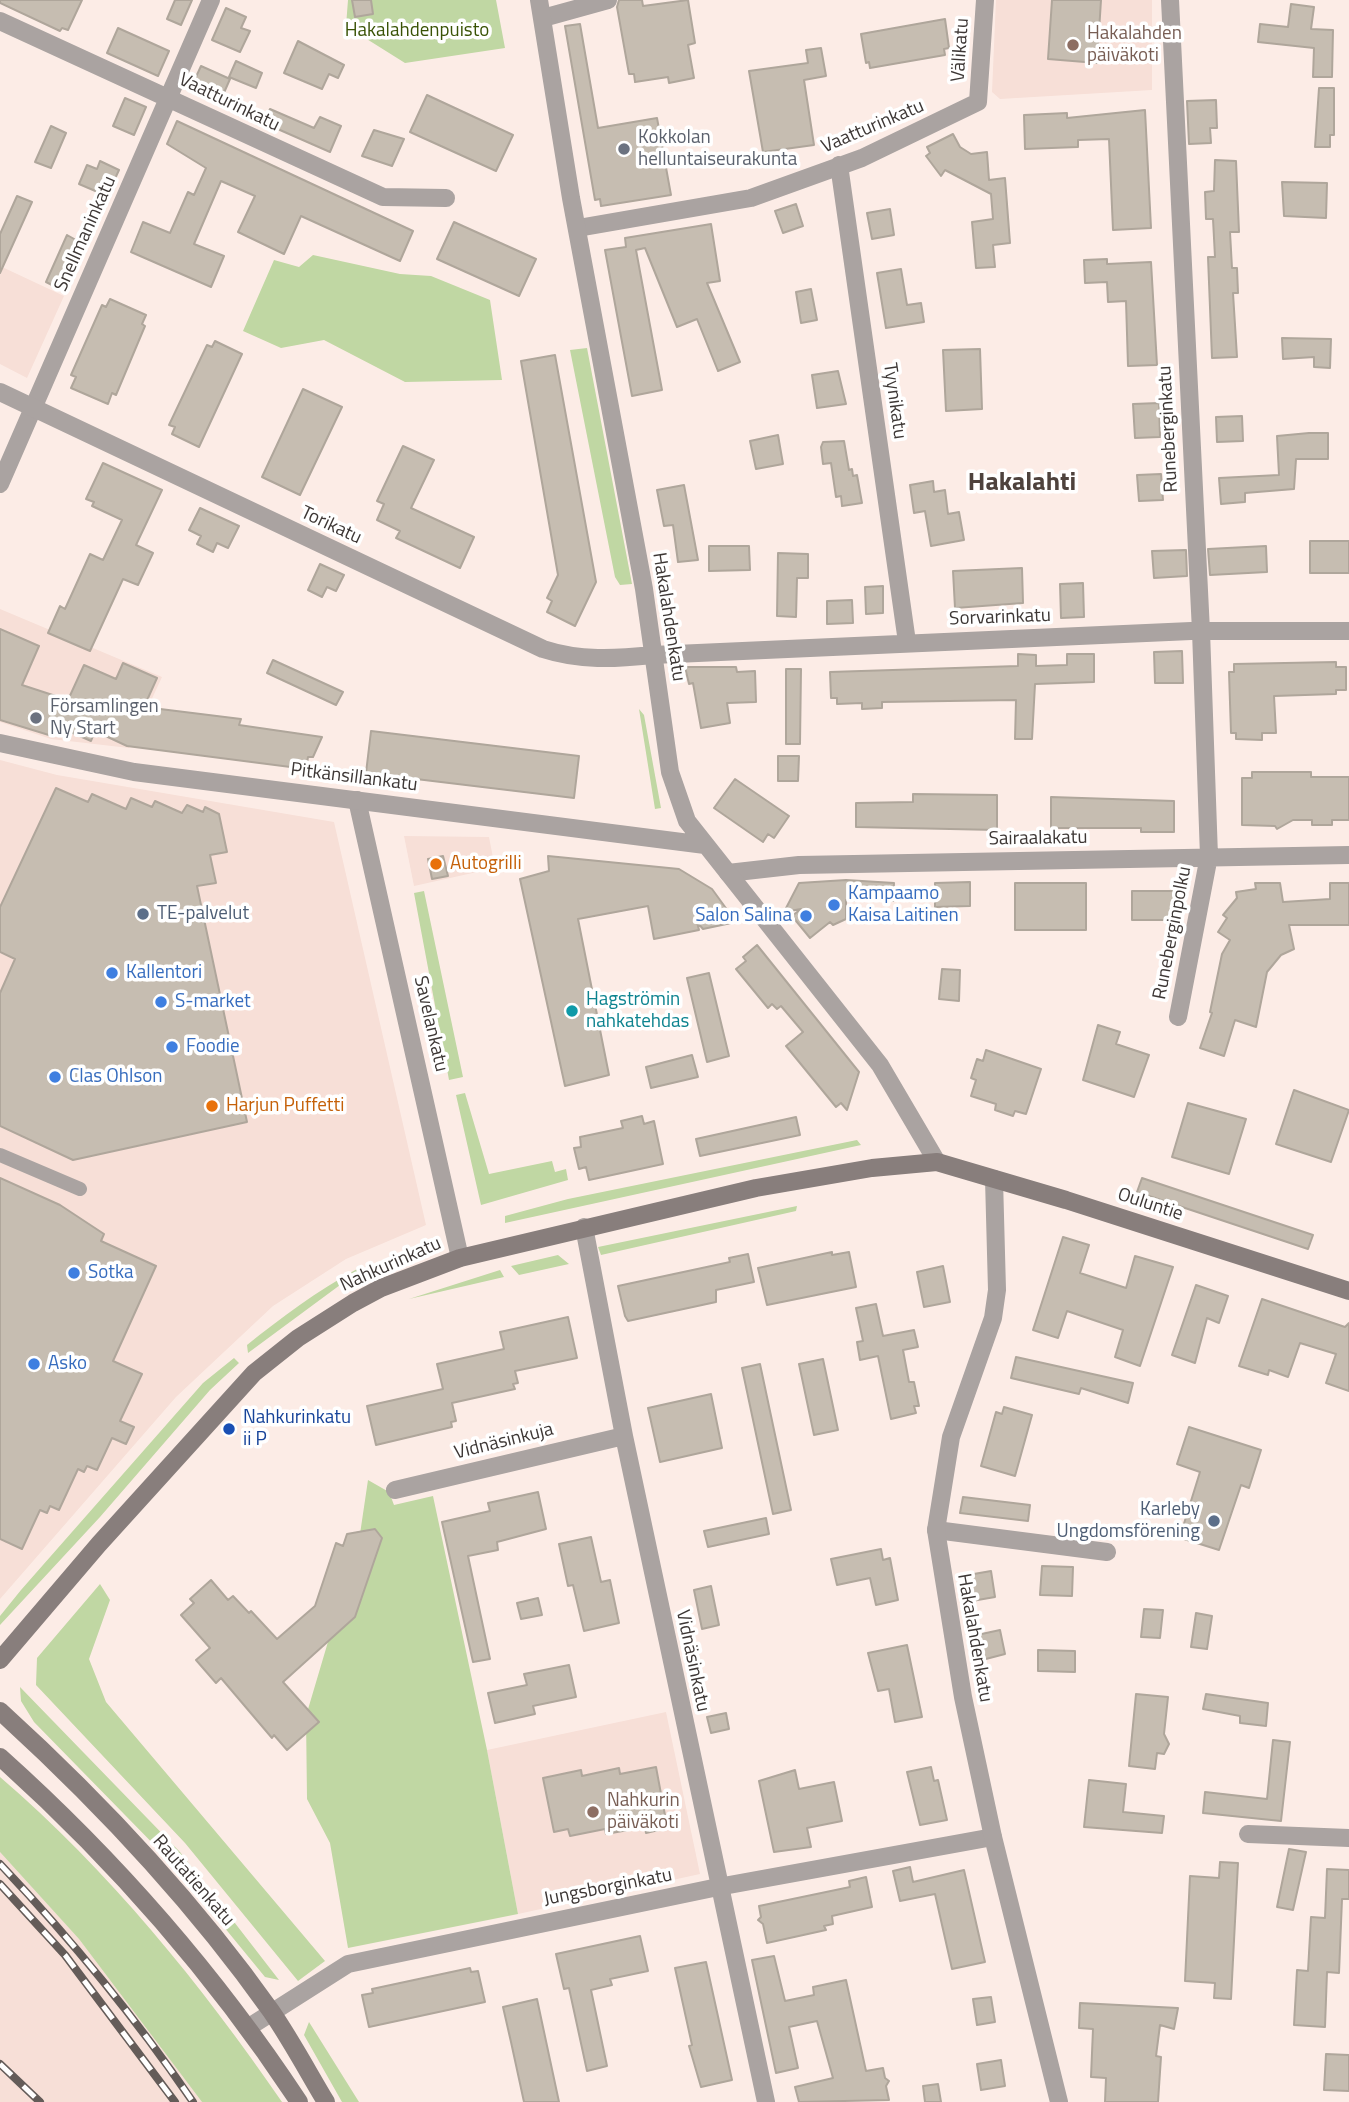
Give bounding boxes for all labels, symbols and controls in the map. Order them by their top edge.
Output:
street label: Välikatu [947,17,975,83]
park label: Hakalahdenpuisto [345,20,489,42]
place label: Hakalahden päiväkoti [1087,23,1182,67]
marker: Hakalahden päiväkoti [1065,37,1081,53]
street label: Vaatturinkatu [175,69,283,137]
street label: Vaatturinkatu [818,95,928,159]
place label: Kokkolan helluntaiseurakunta [638,127,797,171]
marker: Kokkolan helluntaiseurakunta [616,141,632,157]
street label: Snellmaninkatu [50,173,122,295]
street label: Tyynikatu [877,361,911,441]
street label: Runeberginkatu [1154,365,1184,493]
district label: Hakalahti [968,468,1076,500]
street label: Torikatu [297,502,365,550]
street label: Hakalahdenkatu [647,551,689,683]
street label: Sorvarinkatu [949,605,1051,631]
place label: Församlingen Ny Start [50,696,159,740]
marker: Församlingen Ny Start [28,710,44,726]
street label: Pitkänsillankatu [289,759,419,797]
street label: Sairaalakatu [988,827,1088,851]
place label: Autogrilli [450,853,522,875]
marker: Autogrilli [428,856,444,872]
street label: Runeberginpolku [1149,864,1197,1002]
place label: Kampaamo Kaisa Laitinen [848,883,959,927]
marker: Kampaamo Kaisa Laitinen [826,897,842,913]
place label: TE-palvelut [157,903,249,925]
place label: Salon Salina [695,905,792,927]
marker: TE-palvelut [135,906,151,922]
marker: Salon Salina [798,908,814,924]
place label: Kallentori [126,962,202,984]
marker: Kallentori [104,965,120,981]
street label: Savelankatu [408,974,452,1074]
place label: Hagströmin nahkatehdas [586,989,689,1033]
place label: S-market [175,991,251,1013]
marker: S-market [153,994,169,1010]
marker: Hagströmin nahkatehdas [564,1003,580,1019]
place label: Foodie [186,1036,240,1058]
marker: Foodie [164,1039,180,1055]
place label: Clas Ohlson [69,1066,162,1088]
marker: Clas Ohlson [47,1069,63,1085]
place label: Harjun Puffetti [226,1095,344,1117]
marker: Harjun Puffetti [204,1098,220,1114]
street label: Ouluntie [1114,1184,1186,1226]
street label: Nahkurinkatu [337,1233,445,1297]
place label: Sotka [88,1262,133,1284]
marker: Sotka [66,1265,82,1281]
place label: Asko [48,1353,87,1375]
marker: Asko [26,1356,42,1372]
place label: Nahkurinkatu ii P [243,1407,351,1451]
street label: Vidnäsinkuja [452,1419,556,1465]
marker: Nahkurinkatu ii P [221,1421,237,1437]
place label: Karleby Ungdomsförening [1057,1499,1200,1543]
marker: Karleby Ungdomsförening [1206,1513,1222,1529]
street label: Hakalahdenkatu [951,1572,997,1704]
street label: Vidnäsinkatu [670,1608,714,1714]
place label: Nahkurin päiväkoti [607,1790,680,1834]
marker: Nahkurin päiväkoti [585,1804,601,1820]
street label: Rautatienkatu [147,1831,239,1931]
street label: Jungsborginkatu [542,1864,674,1912]

